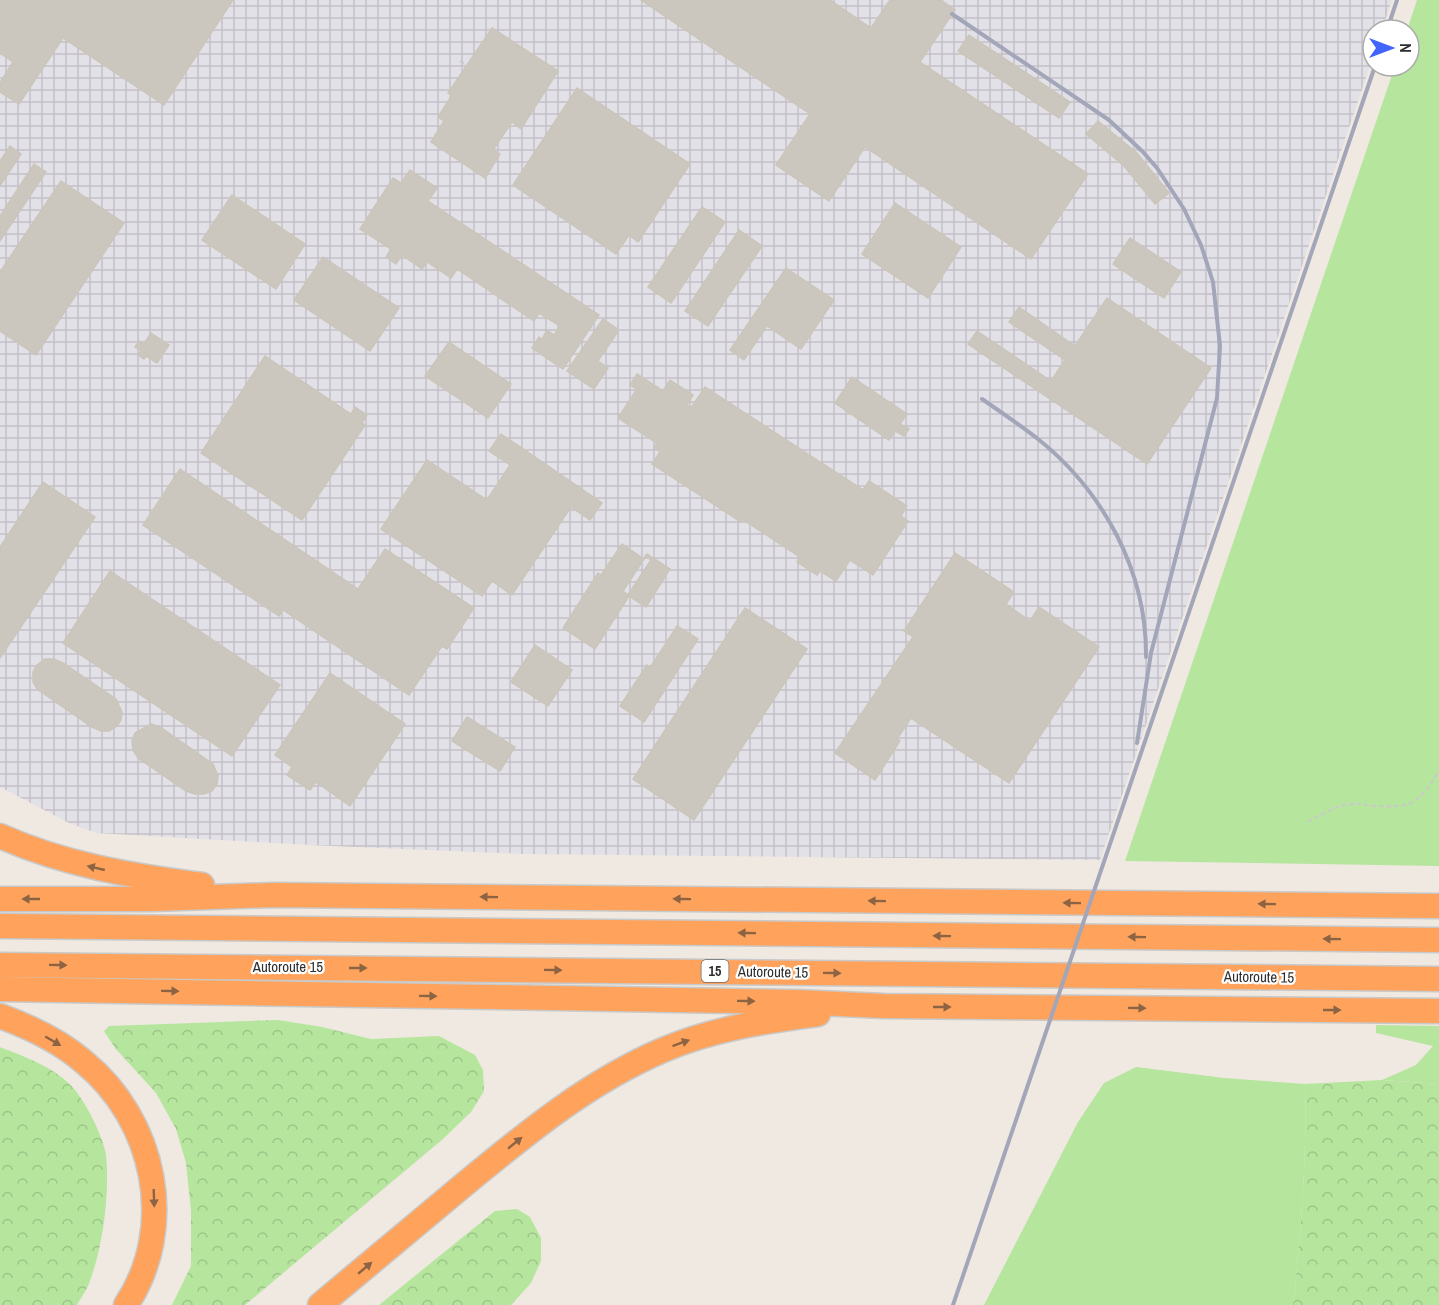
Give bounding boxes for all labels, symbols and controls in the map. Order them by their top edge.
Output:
north arrow [1361,18,1421,78]
text: N [1395,43,1417,53]
one-way arrow [87,863,105,873]
one-way arrow [479,892,498,902]
one-way arrow [22,894,41,904]
one-way arrow [672,894,691,904]
one-way arrow [867,896,886,906]
one-way arrow [1062,898,1081,908]
one-way arrow [1257,899,1276,909]
one-way arrow [737,929,756,938]
one-way arrow [932,931,951,940]
one-way arrow [1127,933,1146,942]
one-way arrow [1322,934,1341,944]
street label: Autoroute 15 [252,956,323,977]
one-way arrow [49,960,68,970]
road number: 15 [702,960,728,982]
street label: Autoroute 15 [737,960,809,983]
one-way arrow [349,963,368,973]
one-way arrow [544,965,563,975]
street label: Autoroute 15 [1223,965,1295,988]
one-way arrow [823,968,842,978]
one-way arrow [160,986,179,995]
one-way arrow [418,991,437,1001]
one-way arrow [736,996,755,1006]
one-way arrow [932,1002,951,1012]
one-way arrow [1127,1003,1146,1013]
one-way arrow [1322,1005,1341,1015]
one-way arrow [45,1035,61,1046]
one-way arrow [672,1038,690,1048]
one-way arrow [507,1137,522,1150]
one-way arrow [149,1188,159,1207]
one-way arrow [357,1261,373,1274]

